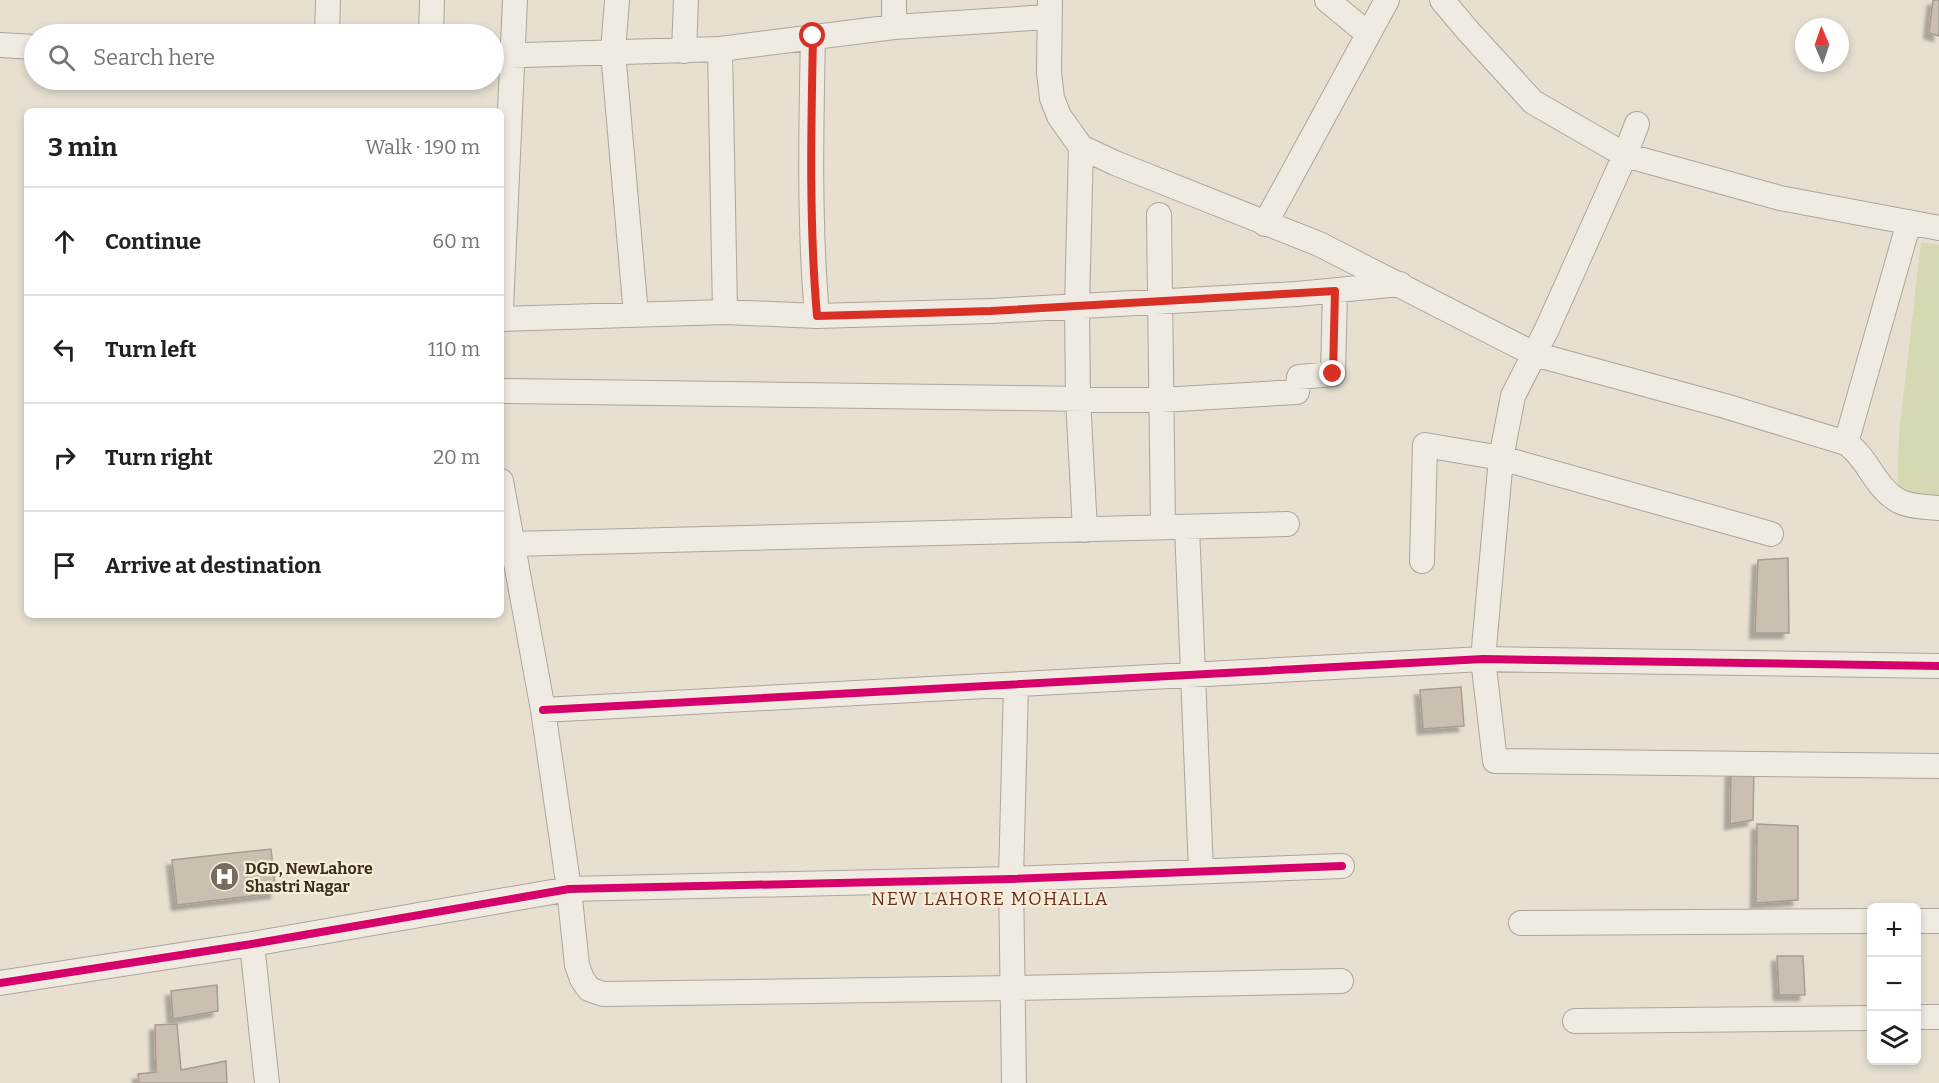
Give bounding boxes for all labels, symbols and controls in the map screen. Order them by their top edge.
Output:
north arrow [1795,18,1849,72]
route start [799,22,825,48]
search box [24,24,504,90]
icon: search [45,41,78,74]
text: Search here [93,44,215,71]
text: 3 min [48,132,117,163]
text: Walk · 190 m [365,135,480,159]
icon: ahead [48,225,81,258]
text: Continue [105,228,201,255]
text: 60 m [432,229,480,253]
icon: left [48,333,81,366]
text: Turn left [105,336,197,363]
text: 110 m [428,337,480,361]
route end [1319,360,1345,386]
icon: right [48,441,81,474]
text: Turn right [105,444,213,471]
text: 20 m [433,445,480,469]
icon: arrive [48,549,81,582]
text: Arrive at destination [105,552,321,579]
place label: DGD, NewLahore Shastri Nagar [245,859,373,896]
hospital icon: DGD, NewLahore Shastri Nagar [208,861,240,893]
district label: NEW LAHORE MOHALLA [871,888,1109,910]
map controls [1867,903,1921,1065]
button: + [1867,903,1921,957]
button: − [1867,957,1921,1011]
button: layers [1867,1011,1921,1065]

